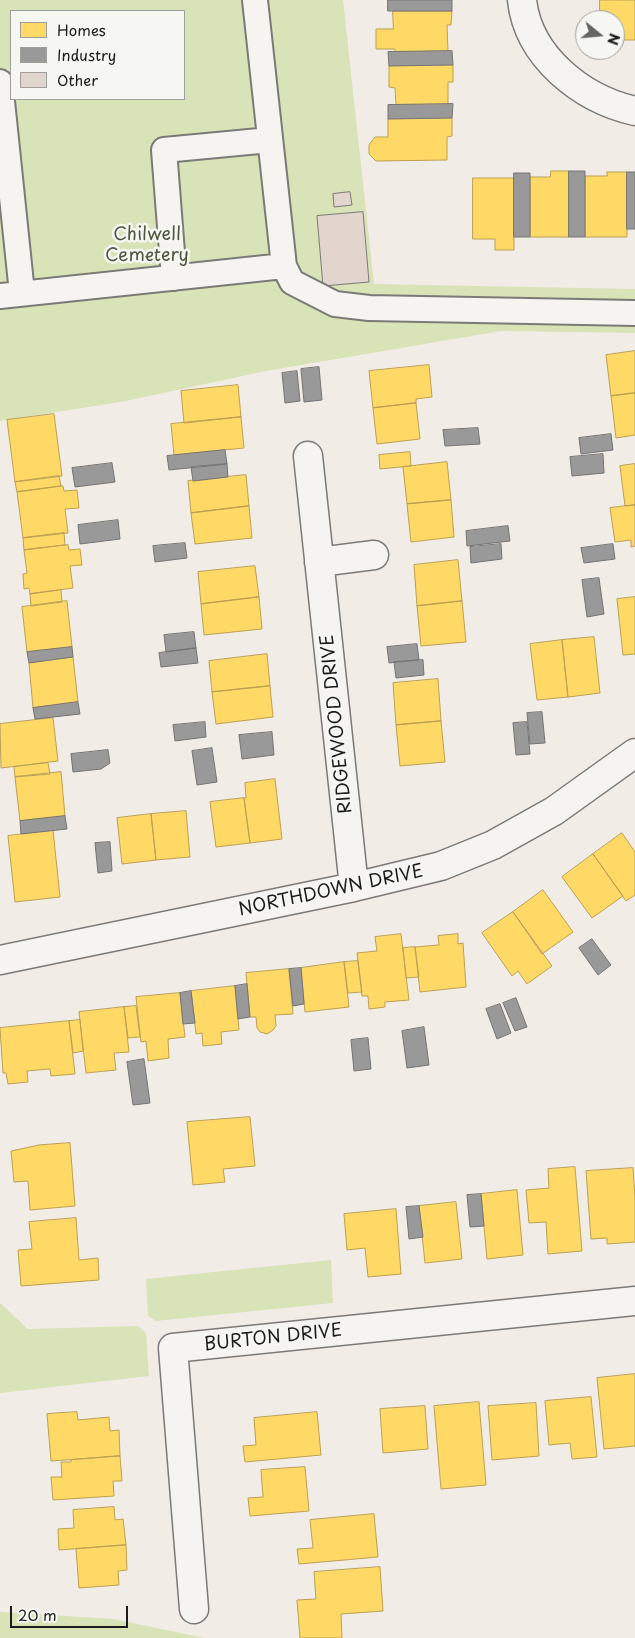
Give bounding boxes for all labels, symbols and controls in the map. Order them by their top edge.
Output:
legend [10,10,185,100]
north arrow [575,10,625,60]
text: Homes [57,18,106,41]
text: N [602,31,626,48]
text: Industry [57,43,116,66]
text: Other [57,68,98,91]
park label: Chilwell Cemetery [105,224,189,266]
street label: RIDGEWOOD DRIVE [317,633,357,815]
street label: NORTHDOWN DRIVE [237,861,425,921]
street label: BURTON DRIVE [203,1320,343,1356]
scale bar [12,1596,130,1628]
text: 20 m [18,1603,57,1626]

